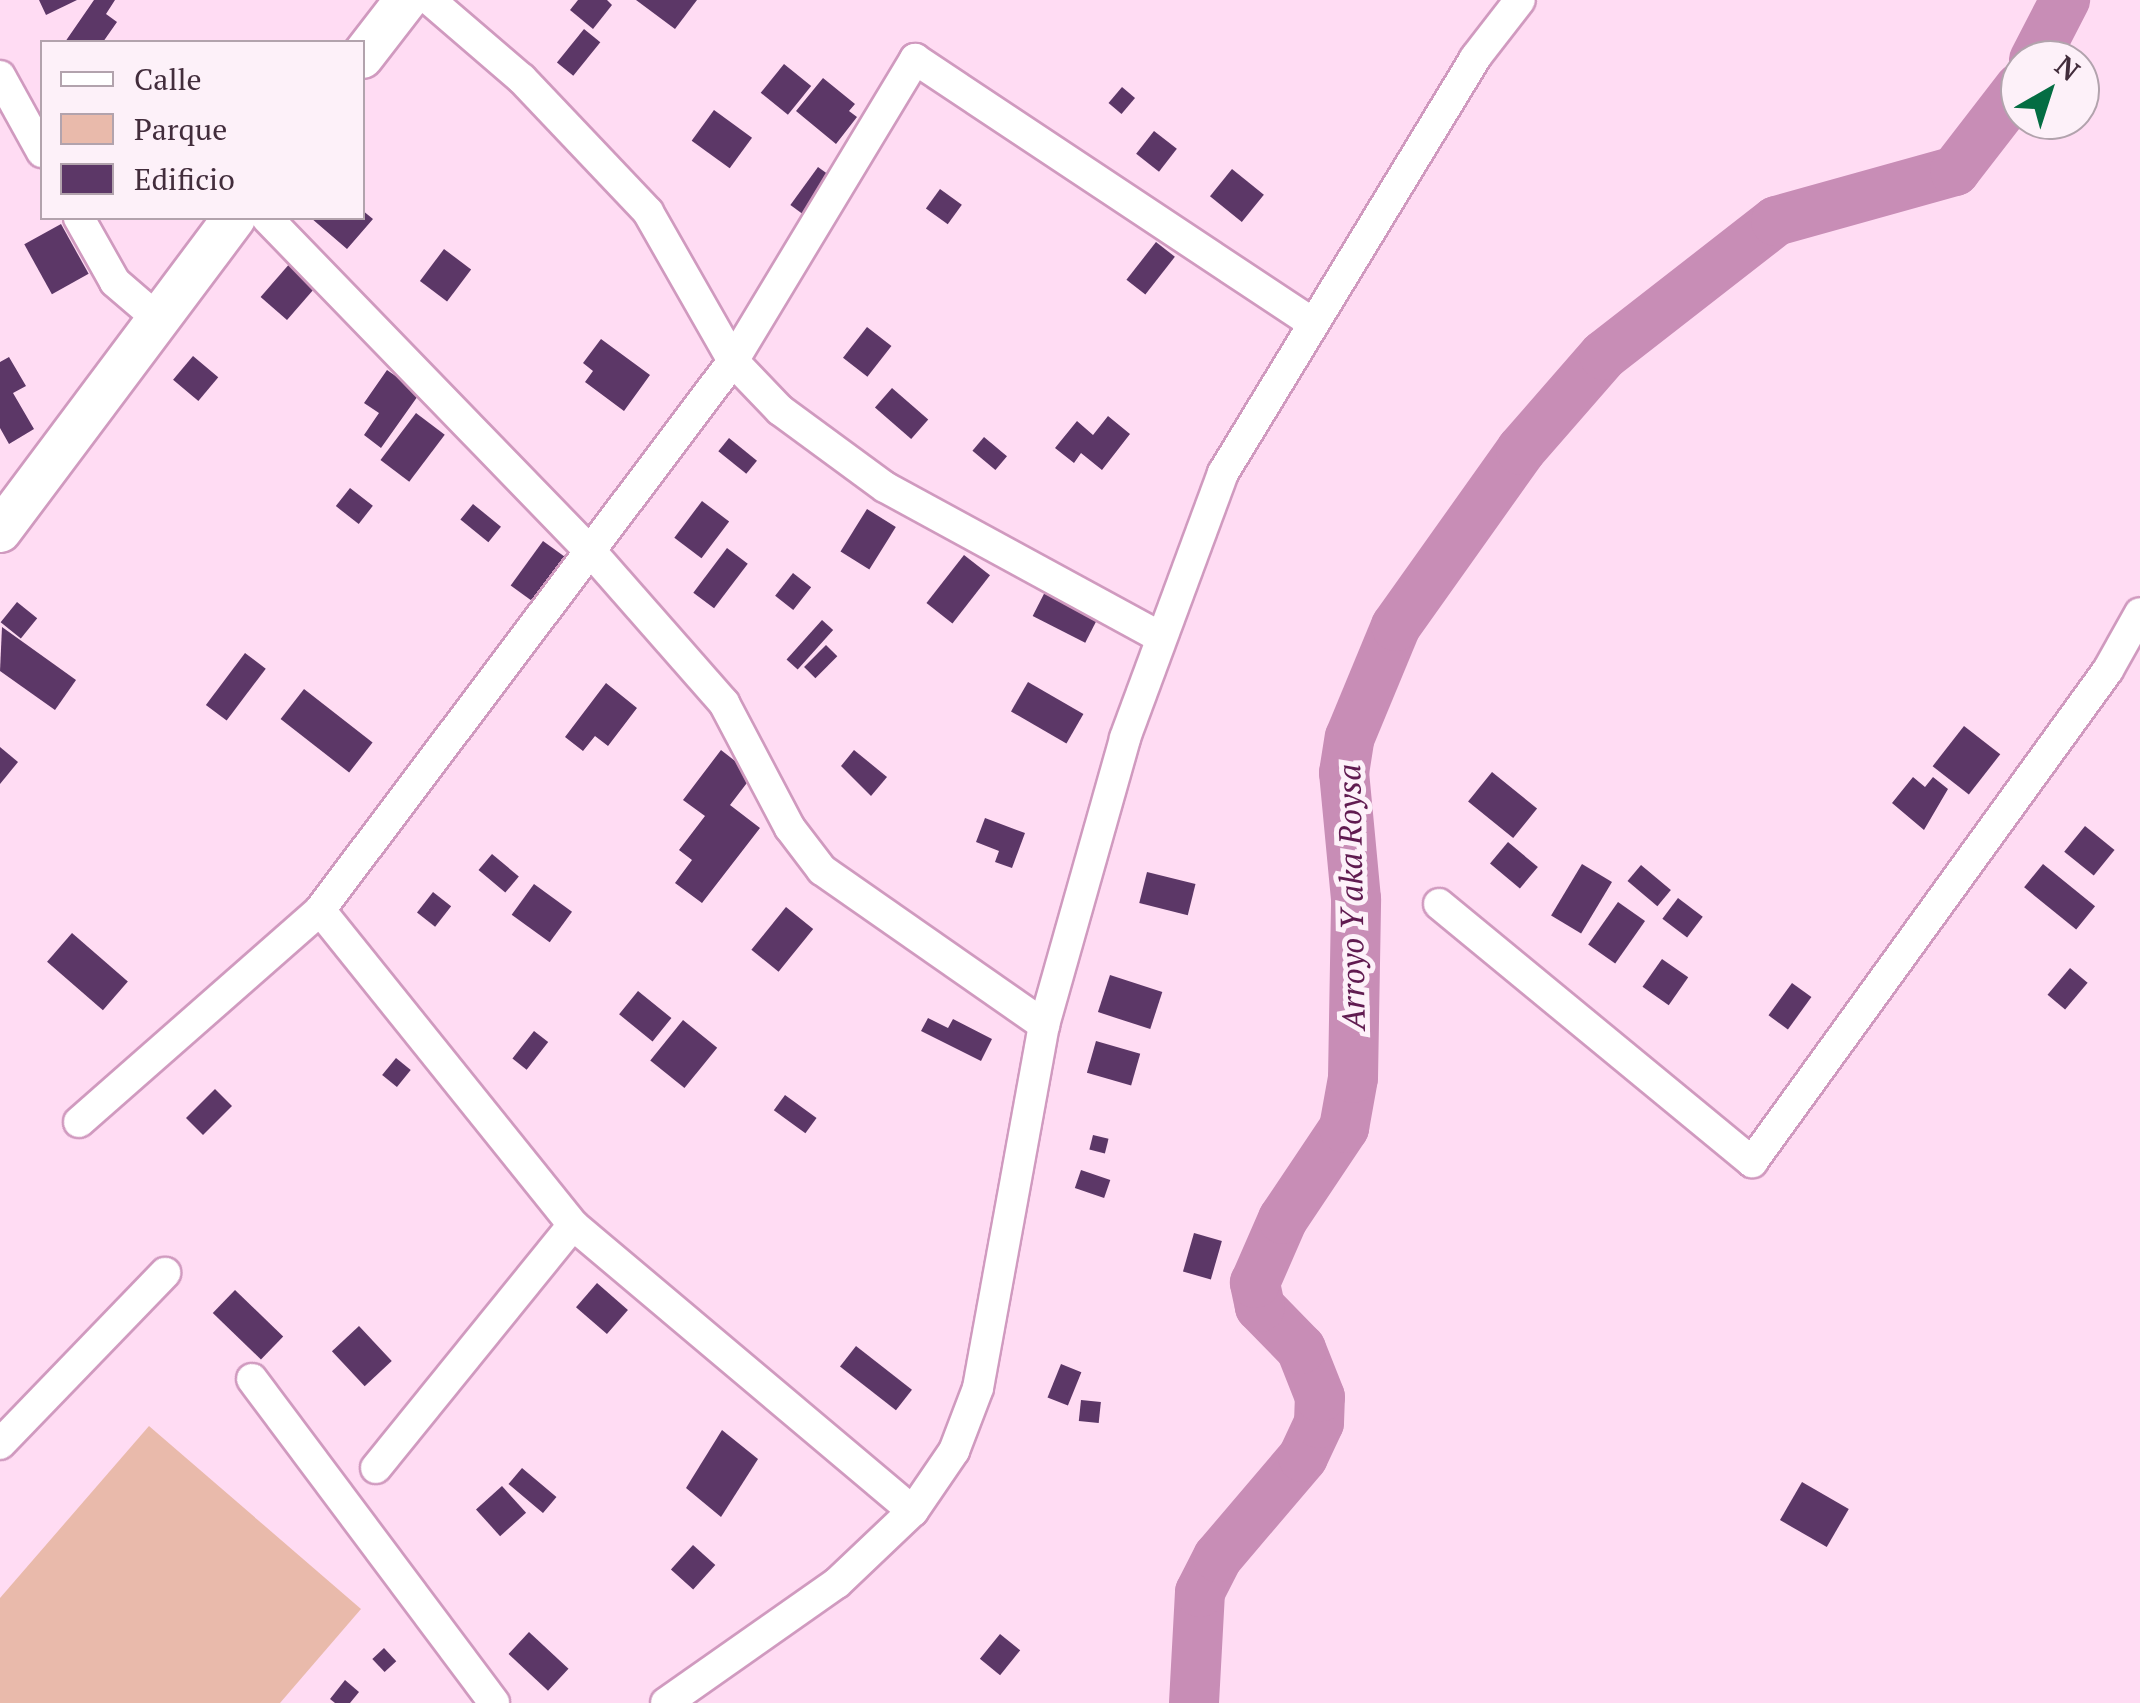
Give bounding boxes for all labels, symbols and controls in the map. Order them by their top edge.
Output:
legend [40,40,365,220]
north arrow [2000,40,2100,140]
text: N [2048,47,2088,89]
text: Calle [134,59,202,99]
text: Parque [134,109,227,149]
text: Edificio [134,159,235,199]
water label: Arroyo Y aka Roysa [1329,764,1373,1030]

